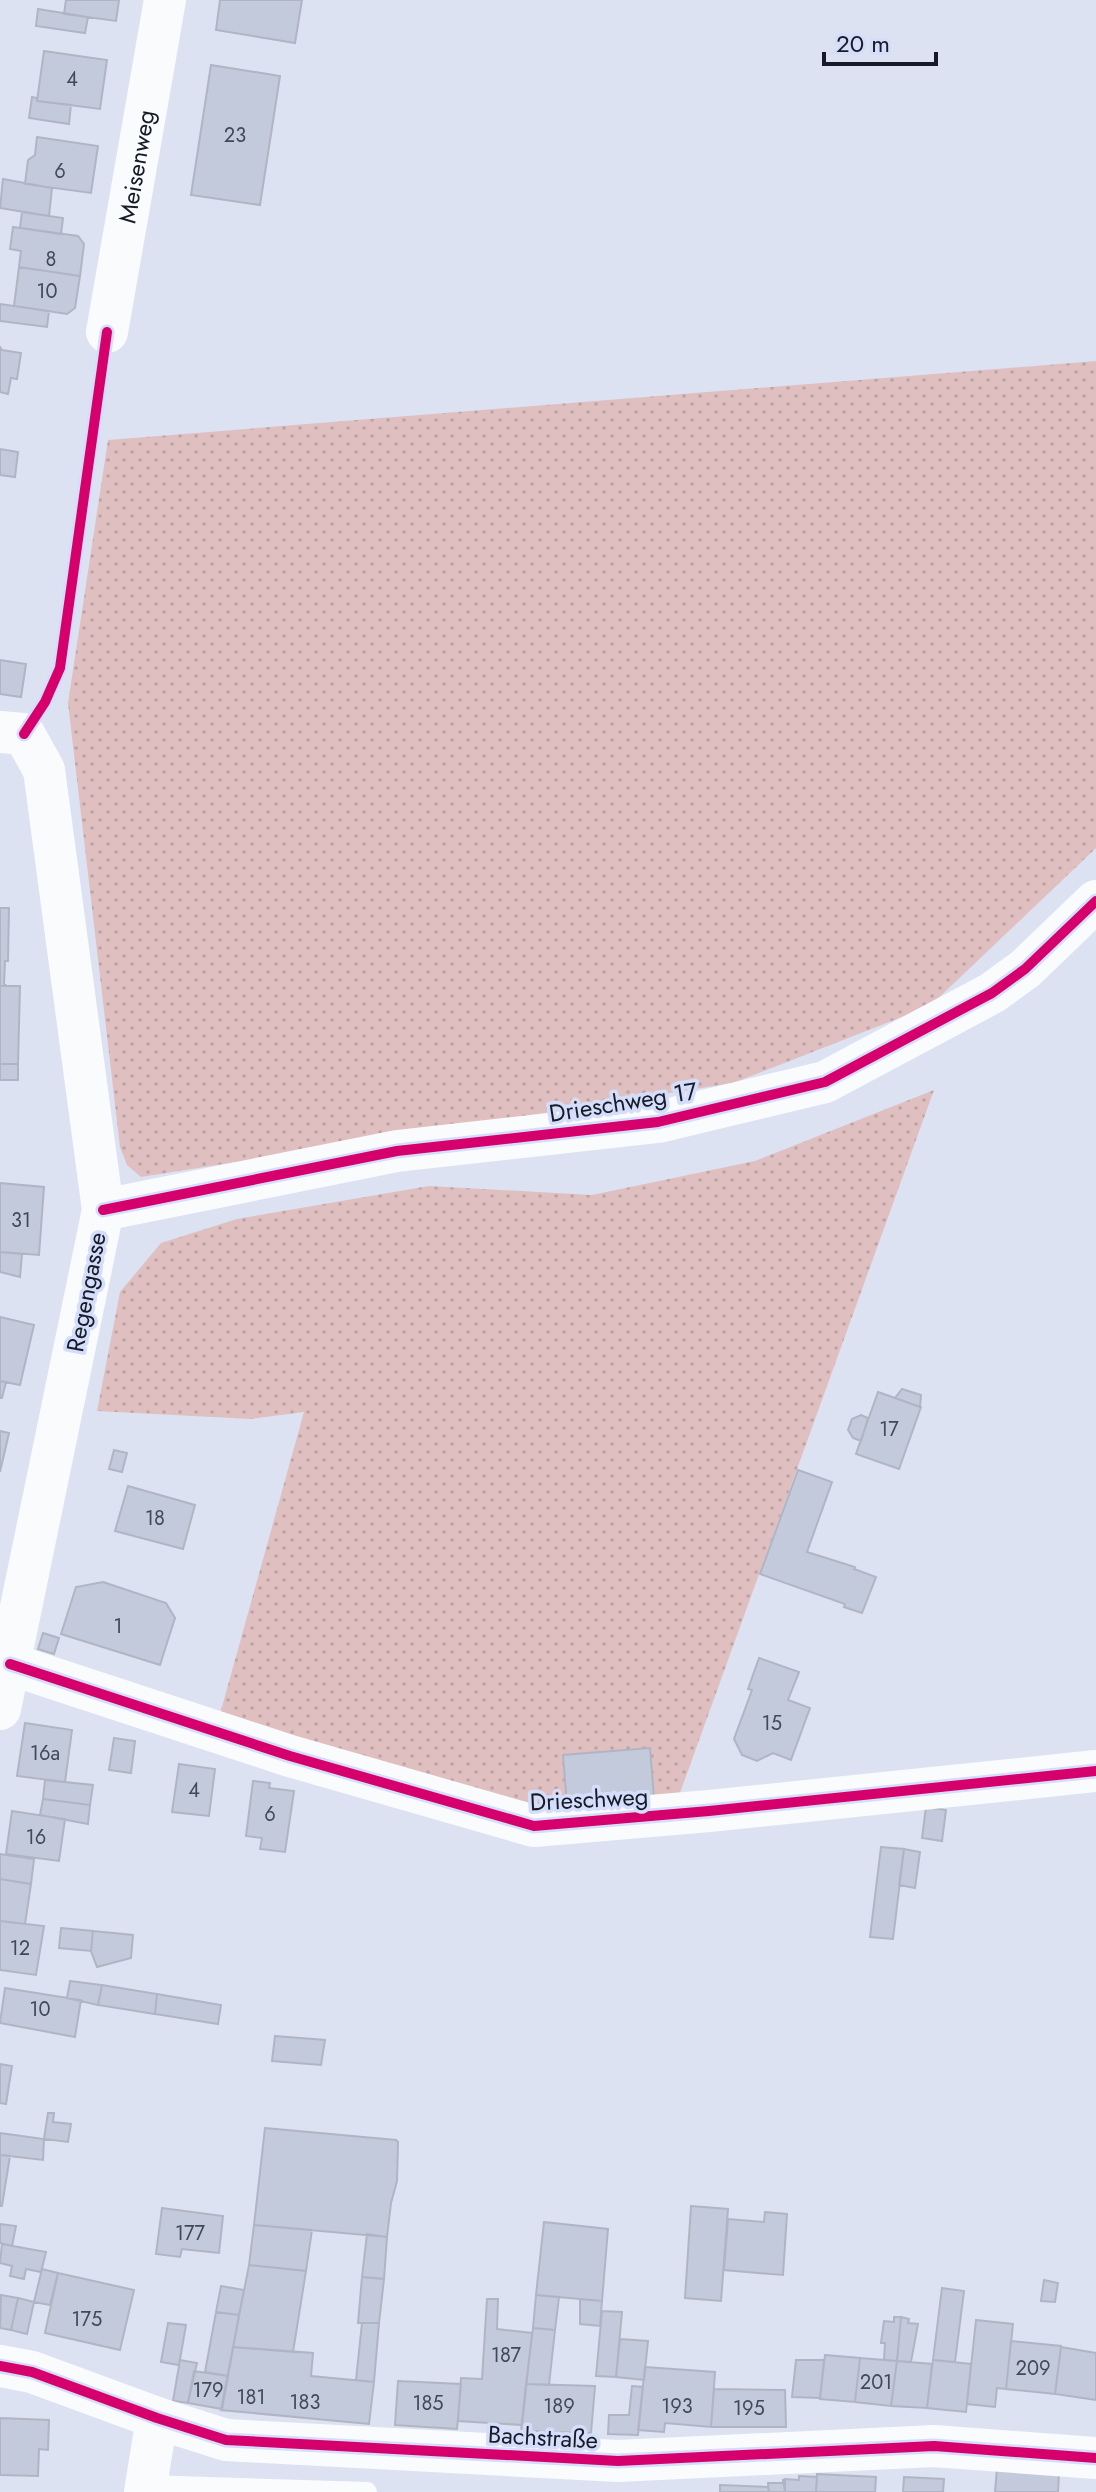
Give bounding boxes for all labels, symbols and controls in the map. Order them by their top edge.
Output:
scale bar [824,16,936,66]
text: 20 m [836,26,890,61]
house number: 4 [66,65,78,94]
street label: Meisenweg [109,107,163,226]
house number: 23 [224,121,246,150]
house number: 6 [54,157,66,186]
house number: 8 [46,245,56,274]
house number: 10 [37,277,58,306]
street label: Drieschweg 17 [546,1073,700,1131]
house number: 31 [11,1206,31,1235]
street label: Regengasse [57,1229,115,1355]
house number: 17 [879,1415,899,1444]
house number: 18 [145,1504,165,1533]
house number: 1 [114,1612,123,1641]
house number: 15 [762,1709,782,1738]
house number: 16a [30,1739,60,1768]
house number: 4 [188,1776,200,1805]
street label: Drieschweg [529,1778,649,1820]
house number: 6 [264,1800,276,1829]
house number: 16 [26,1823,46,1852]
house number: 12 [10,1934,30,1963]
house number: 10 [30,1995,51,2024]
house number: 177 [175,2219,205,2248]
house number: 175 [72,2305,102,2334]
house number: 187 [491,2341,522,2370]
house number: 209 [1016,2354,1050,2383]
house number: 201 [860,2368,892,2397]
house number: 179 [192,2376,224,2405]
house number: 181 [237,2383,265,2412]
house number: 183 [290,2388,320,2417]
house number: 185 [412,2389,444,2418]
house number: 189 [543,2392,575,2421]
house number: 193 [661,2392,693,2421]
house number: 195 [733,2394,765,2423]
street label: Bachstraße [487,2417,599,2457]

